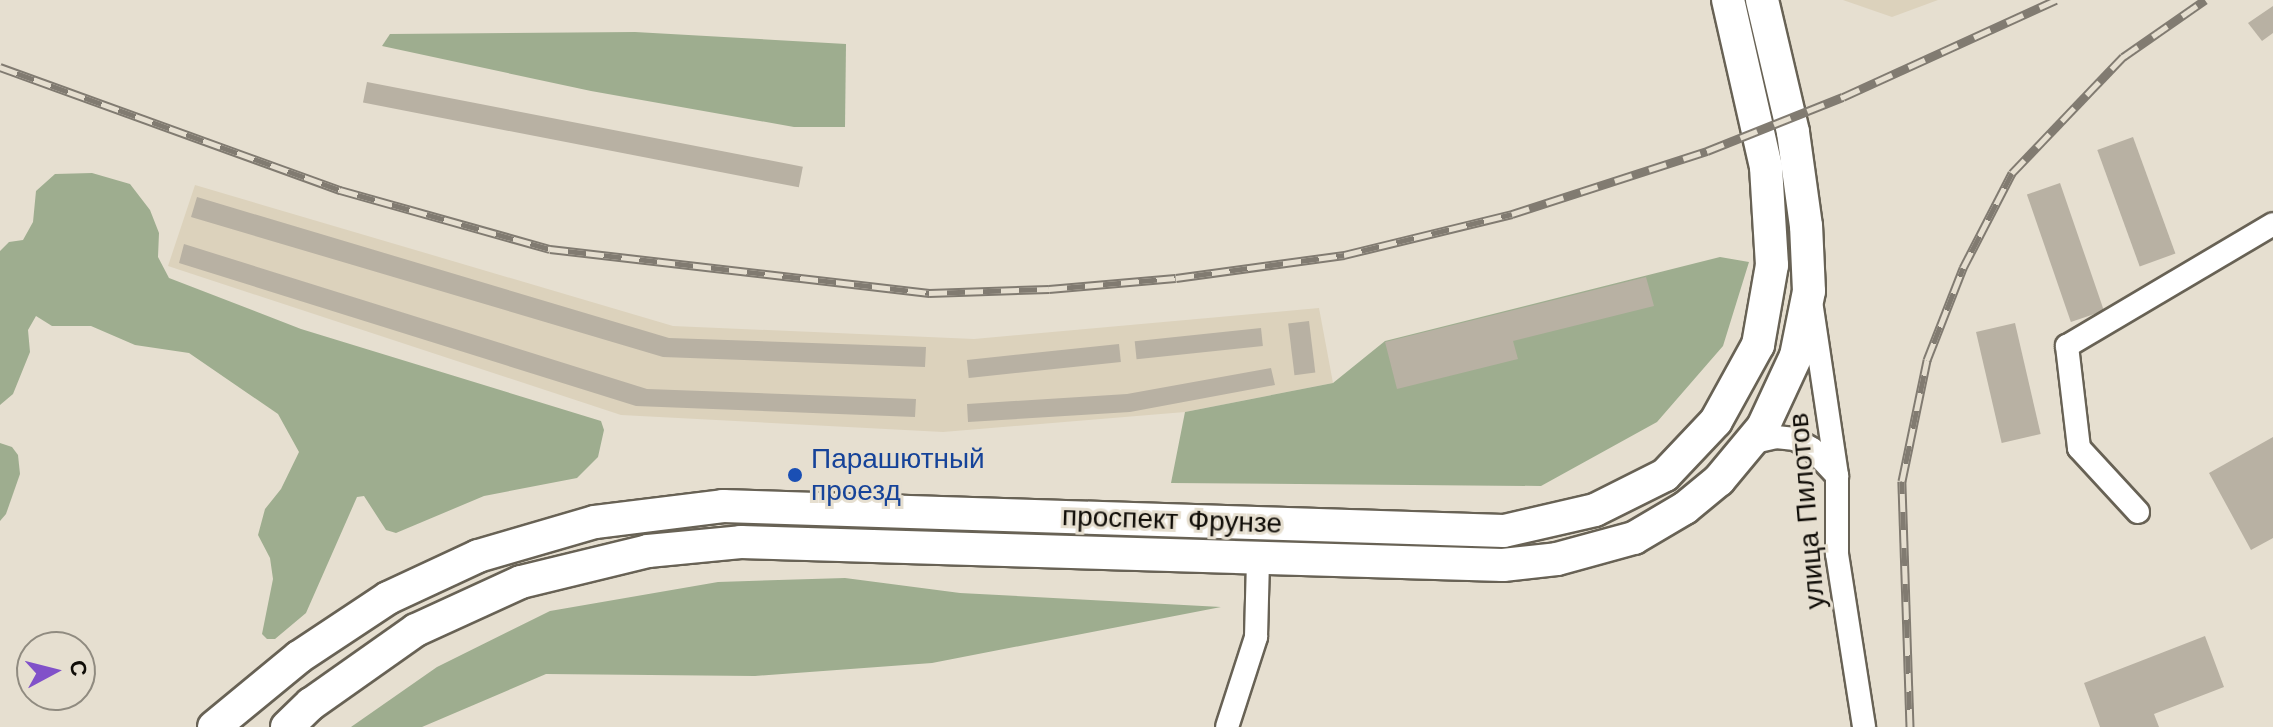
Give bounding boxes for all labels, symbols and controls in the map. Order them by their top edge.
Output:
street label: улица Пилотов [1782,411,1832,611]
place label: Парашютный проезд [811,442,985,508]
marker: Парашютный проезд [786,466,804,484]
street label: проспект Фрунзе [1061,499,1283,541]
north arrow [16,631,96,711]
text: С [65,659,92,678]

